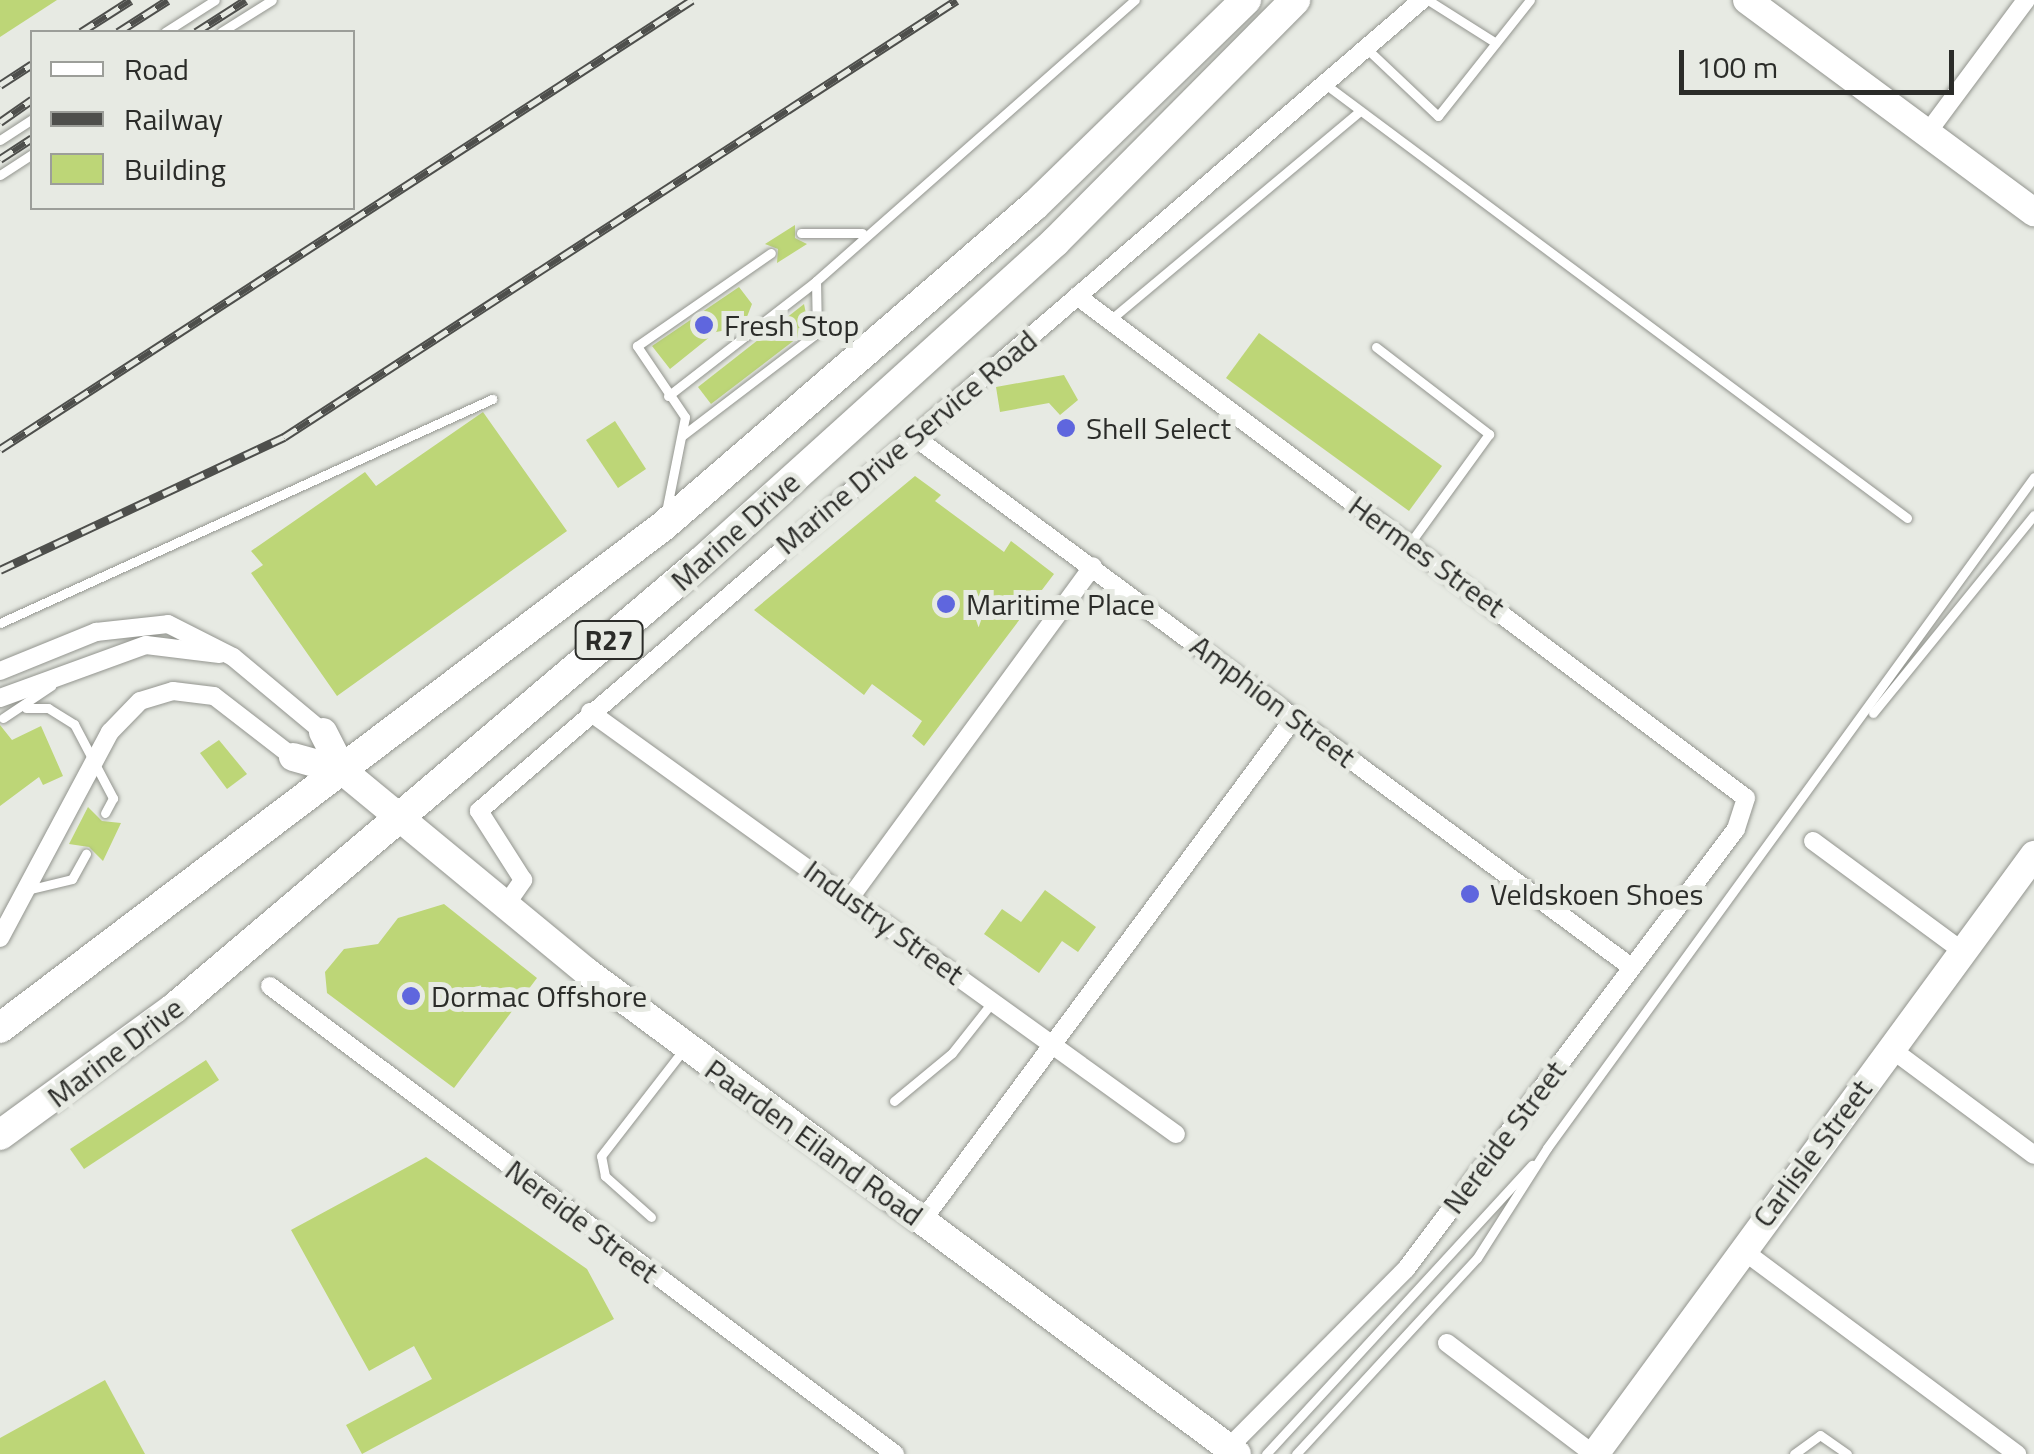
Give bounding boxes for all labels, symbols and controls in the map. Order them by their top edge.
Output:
legend [30,30,355,210]
scale bar [1684,30,1959,92]
text: 100 m [1696,44,1778,90]
text: Road [124,46,189,92]
text: Railway [124,96,223,142]
text: Building [124,146,226,192]
place label: Fresh Stop [724,307,859,343]
marker: Fresh Stop [693,314,715,336]
street label: Marine Drive Service Road [768,322,1044,562]
place label: Shell Select [1086,410,1231,446]
marker: Shell Select [1055,417,1077,439]
street label: Marine Drive [663,464,807,598]
street label: Hermes Street [1342,487,1512,625]
place label: Maritime Place [966,586,1155,622]
marker: Maritime Place [935,593,957,615]
road number: R27 [574,617,644,663]
street label: Amphion Street [1183,627,1363,775]
street label: Industry Street [797,852,971,992]
place label: Veldskoen Shoes [1490,876,1703,912]
marker: Veldskoen Shoes [1459,883,1481,905]
place label: Dormac Offshore [431,978,647,1014]
marker: Dormac Offshore [400,985,422,1007]
street label: Marine Drive [40,989,190,1115]
street label: Paarden Eiland Road [698,1051,930,1233]
street label: Nereide Street [1435,1053,1573,1221]
street label: Carlisle Street [1745,1072,1879,1234]
street label: Nereide Street [498,1152,666,1290]

